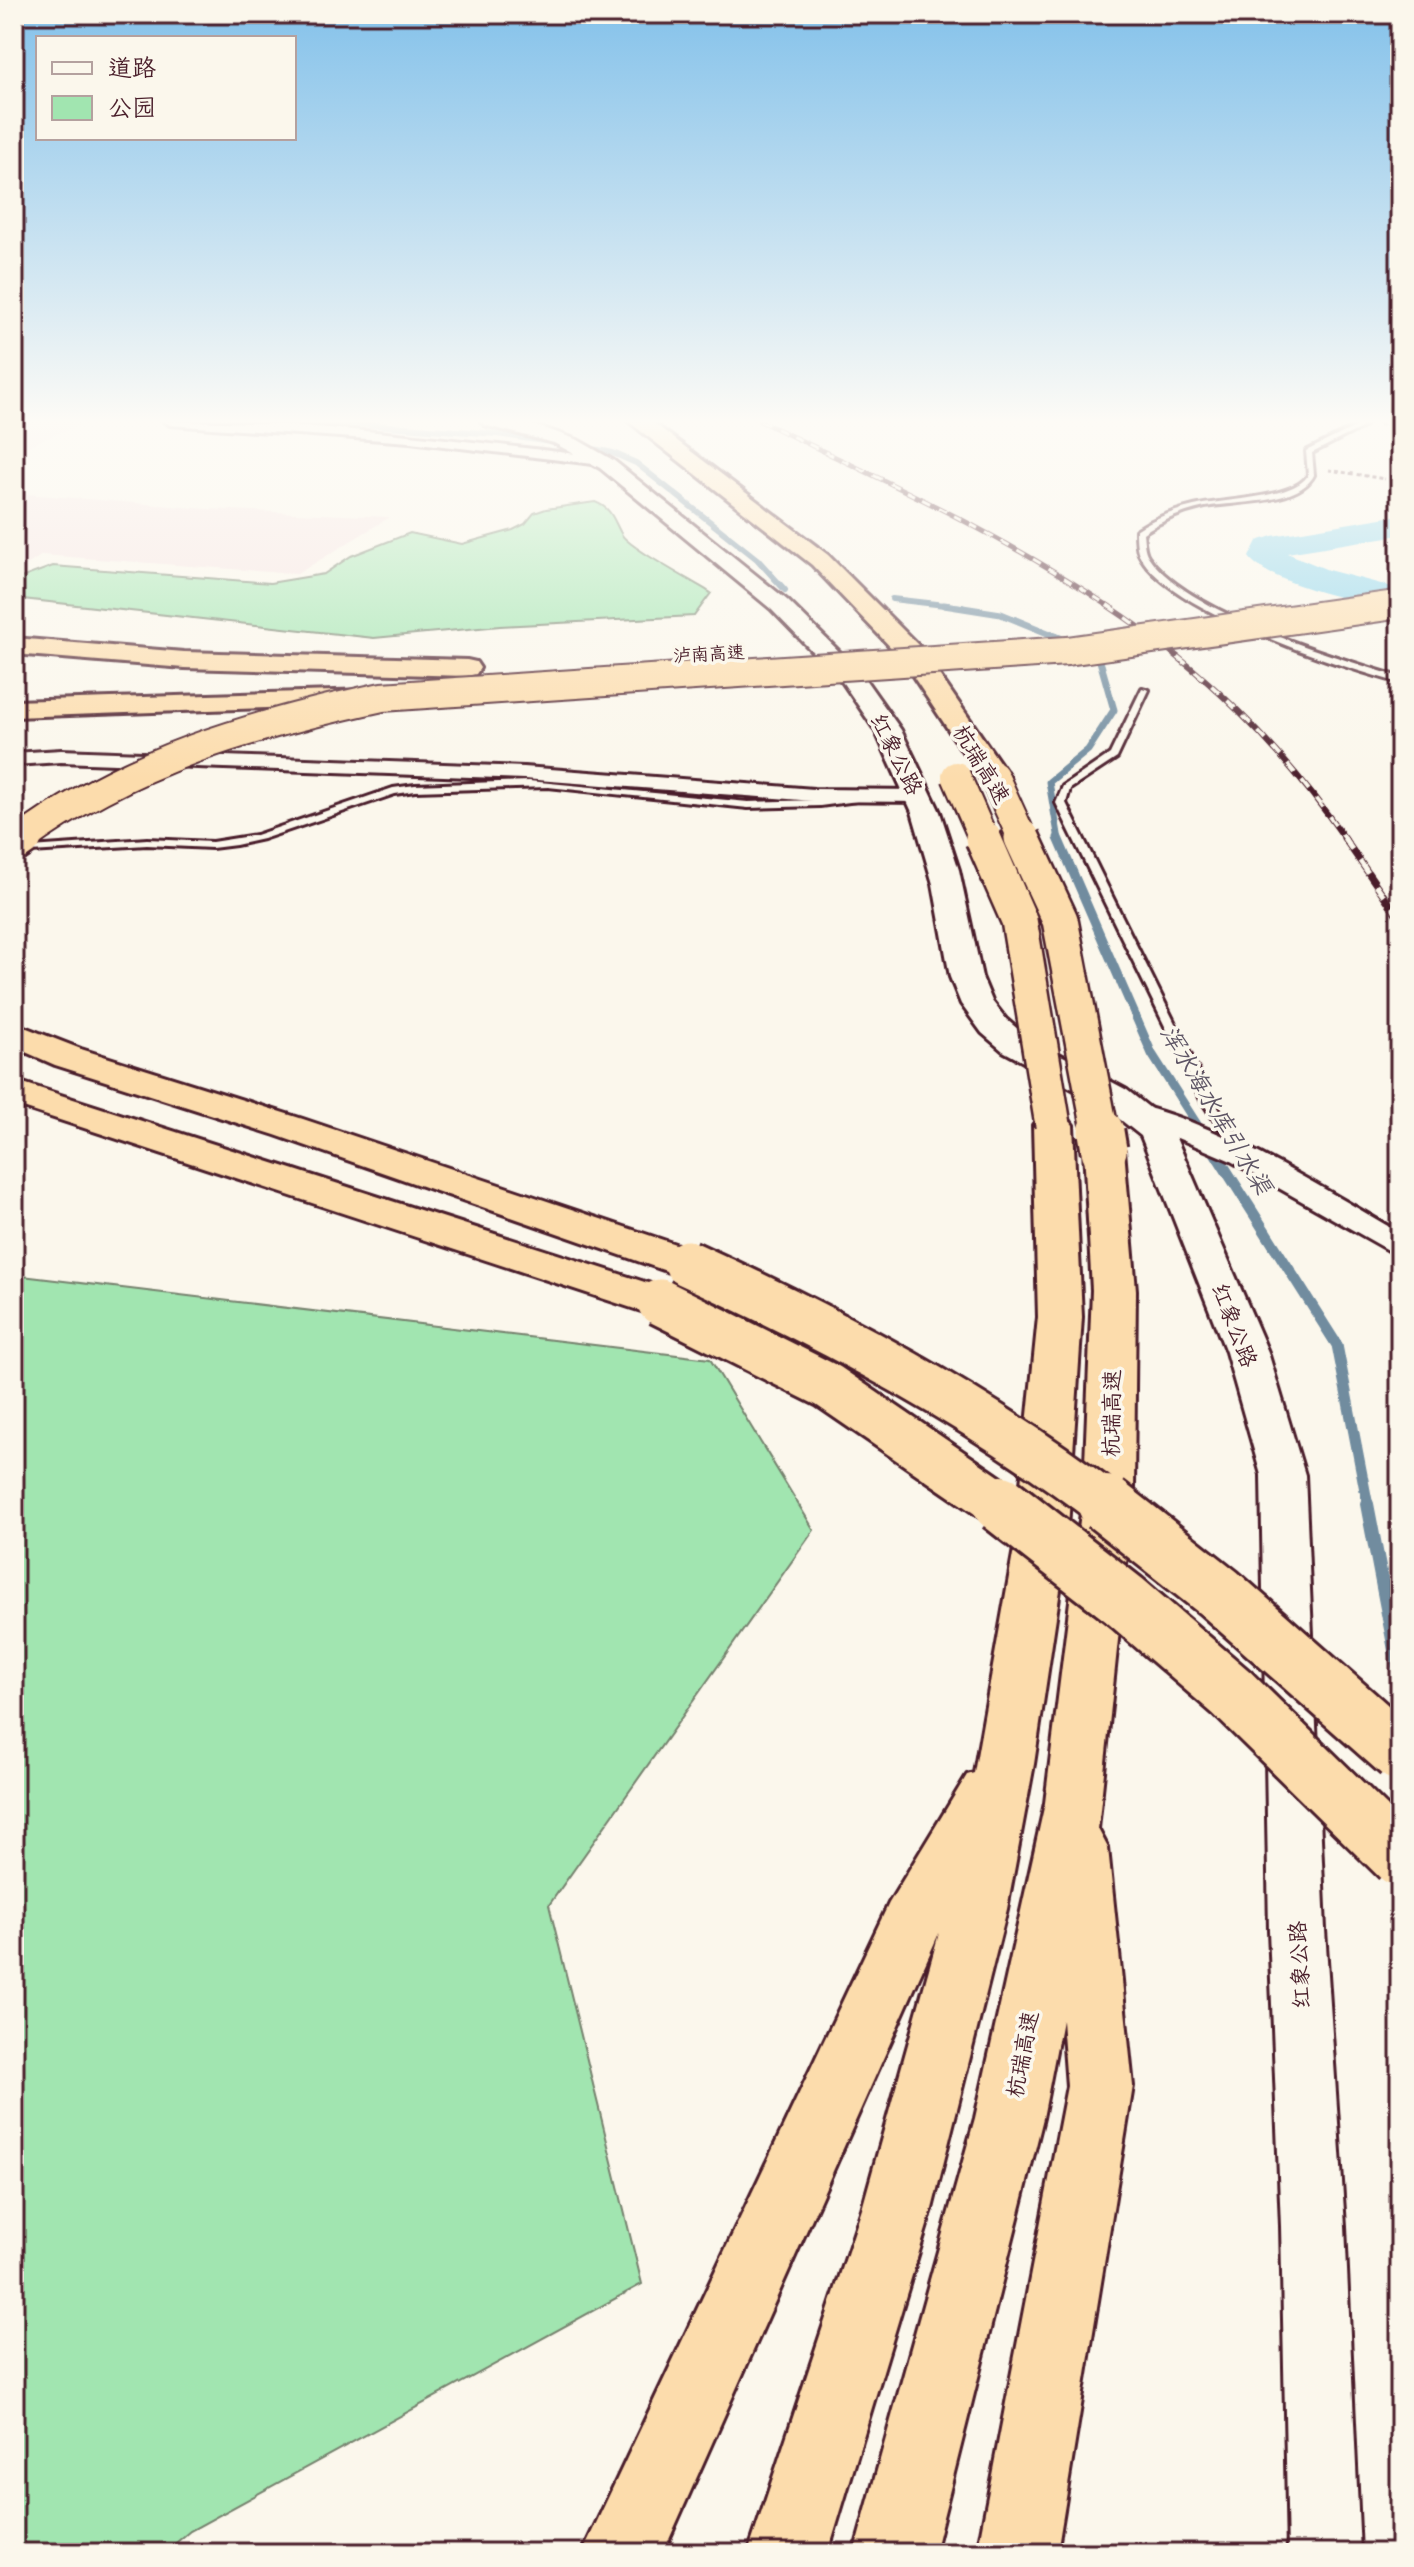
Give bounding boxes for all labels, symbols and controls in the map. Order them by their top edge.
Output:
legend [36,36,296,140]
text: 道路 [108,47,156,89]
text: 公园 [108,87,156,129]
street label: 泸南高速 [672,636,746,672]
street label: 红象公路 [859,706,934,802]
street label: 杭瑞高速 [942,716,1021,812]
water label: 浑水海水库引水渠 [1149,1017,1284,1205]
street label: 红象公路 [1201,1277,1269,1373]
street label: 杭瑞高速 [1091,1369,1132,1457]
street label: 红象公路 [1278,1920,1321,2010]
street label: 杭瑞高速 [995,2007,1050,2101]

